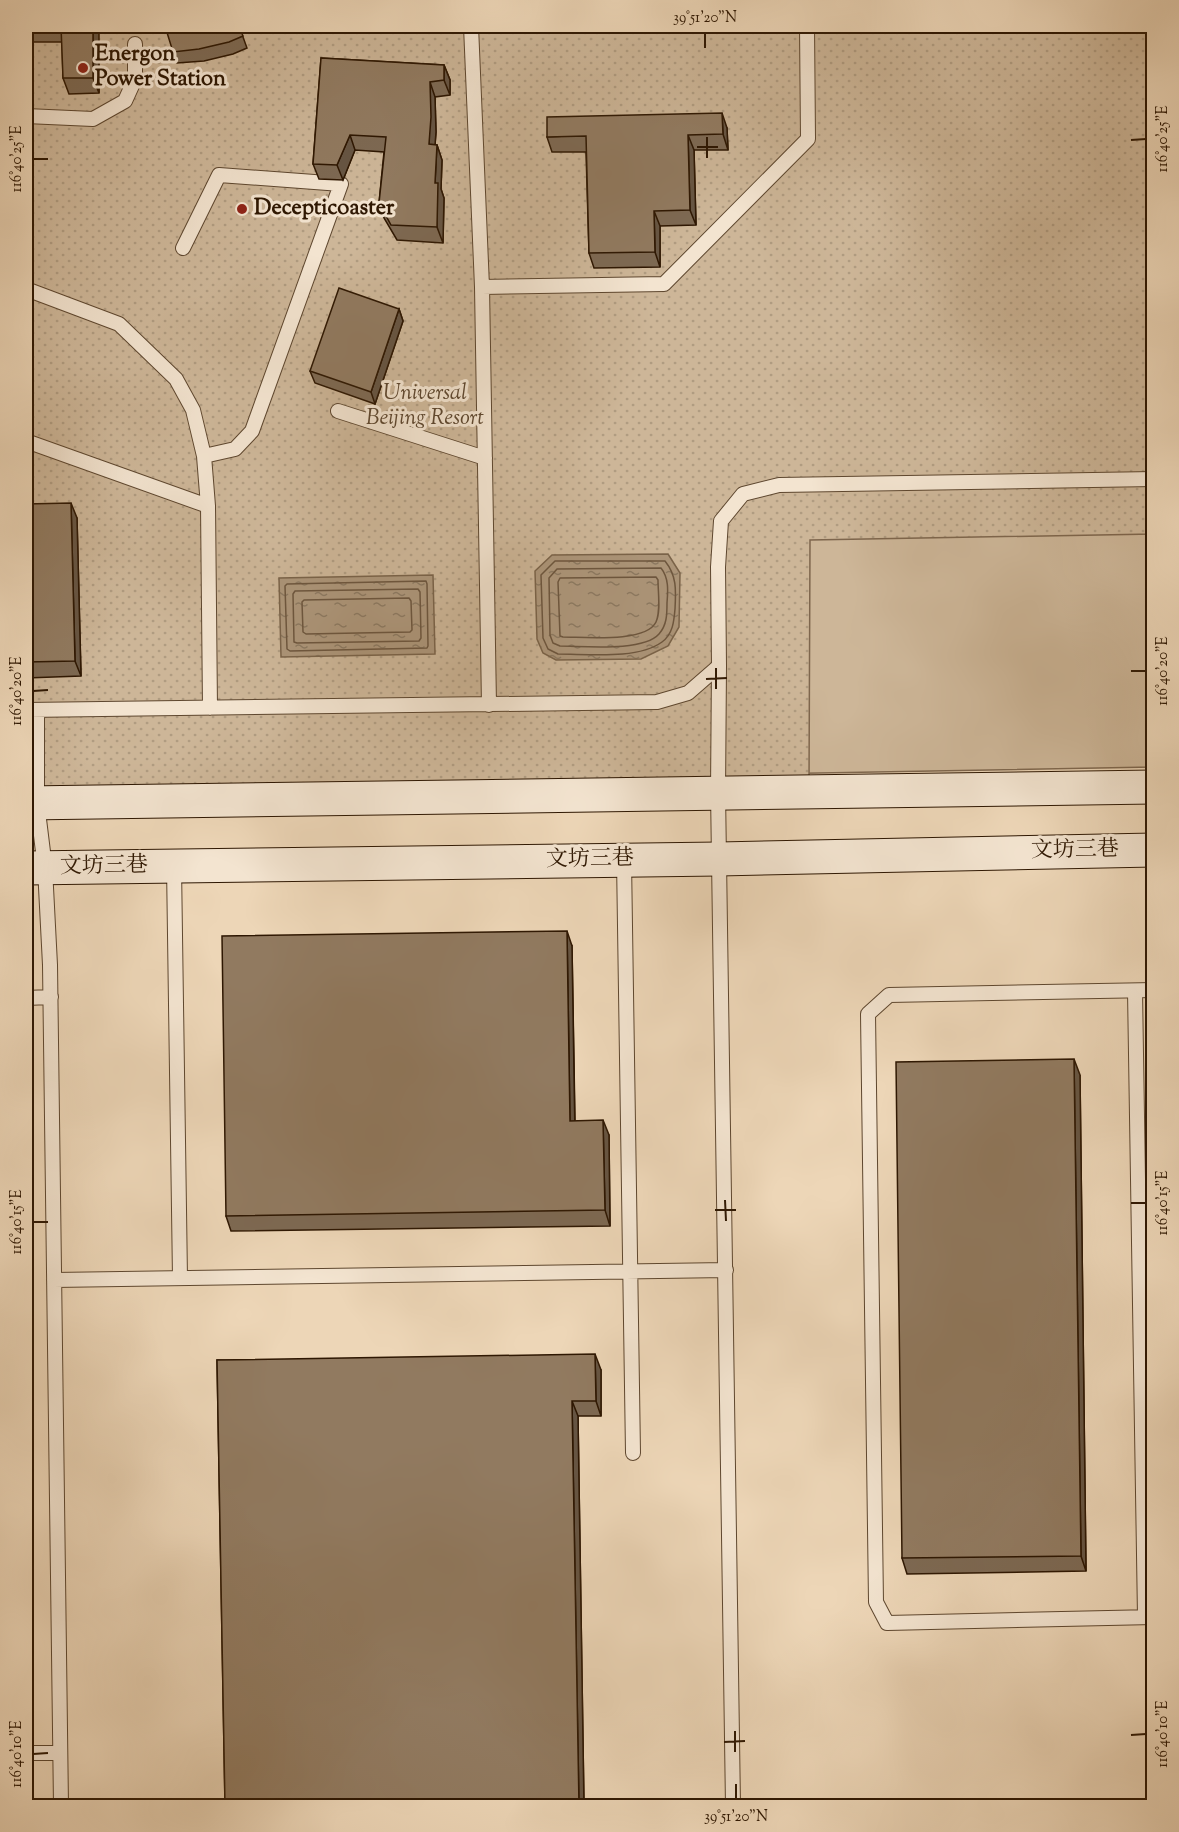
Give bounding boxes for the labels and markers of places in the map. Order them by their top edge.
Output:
place label: Energon Power Station [95,39,226,96]
marker: Energon Power Station [76,61,90,75]
place label: Decepticoaster [254,193,395,225]
marker: Decepticoaster [235,202,249,216]

